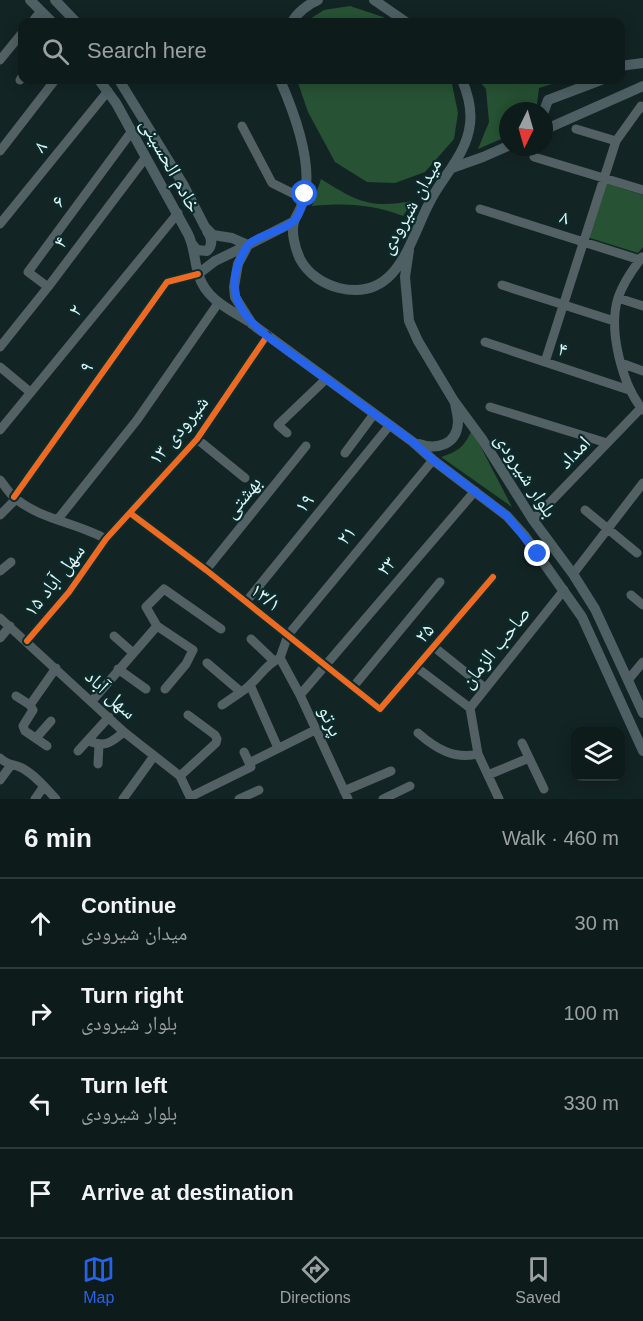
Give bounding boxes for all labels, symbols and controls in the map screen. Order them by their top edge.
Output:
search box [18,18,625,84]
icon: search [39,35,72,68]
text: Search here [87,38,207,63]
north arrow [499,102,553,156]
street label: خادم الحسینی [134,114,206,217]
street label: ۸ [29,136,51,156]
street label: میدان شیرودی [375,154,446,258]
route start [291,180,317,206]
street label: ۶ [46,191,70,211]
street label: ۸ [557,205,573,229]
street label: ۴ [49,232,71,252]
street label: ۲ [64,300,86,320]
street label: ۴ [555,337,571,361]
street label: ۹ [74,357,98,377]
street label: شیرودی ۱۳ [144,391,213,469]
street label: بلوار شیرودی [490,429,561,522]
street label: امداد [553,431,595,473]
street label: بهشتی [219,472,266,523]
street label: ۱۹ [290,489,318,517]
street label: ۲۱ [332,521,360,549]
street label: سهل آباد ۱۵ [19,540,90,621]
route end [524,540,550,566]
street label: ۲۳ [372,552,400,580]
street label: ۱۳/۱ [246,578,286,616]
street label: صاحب الزمان [455,602,535,693]
street label: ۲۵ [410,619,438,647]
street label: سهل آباد [80,665,141,724]
street label: پرتو [314,702,347,740]
map controls [571,727,625,781]
button: layers [571,727,625,781]
text: 6 min [24,823,92,853]
text: Walk · 460 m [502,827,619,849]
text: Continue [81,893,176,918]
icon: ahead [24,907,57,940]
text: 30 m [575,912,619,934]
text: میدان شیرودی [81,922,187,944]
text: Turn right [81,983,183,1008]
icon: right [24,997,57,1030]
text: 100 m [563,1002,619,1024]
text: بلوار شیرودی [81,1012,177,1034]
text: Turn left [81,1073,167,1098]
icon: left [24,1087,57,1120]
text: 330 m [563,1092,619,1114]
text: بلوار شیرودی [81,1102,177,1124]
icon: arrive [24,1177,57,1210]
text: Arrive at destination [81,1180,294,1205]
tab: Map [82,1253,115,1307]
tab: Directions [280,1253,351,1307]
tab: Saved [515,1253,561,1307]

